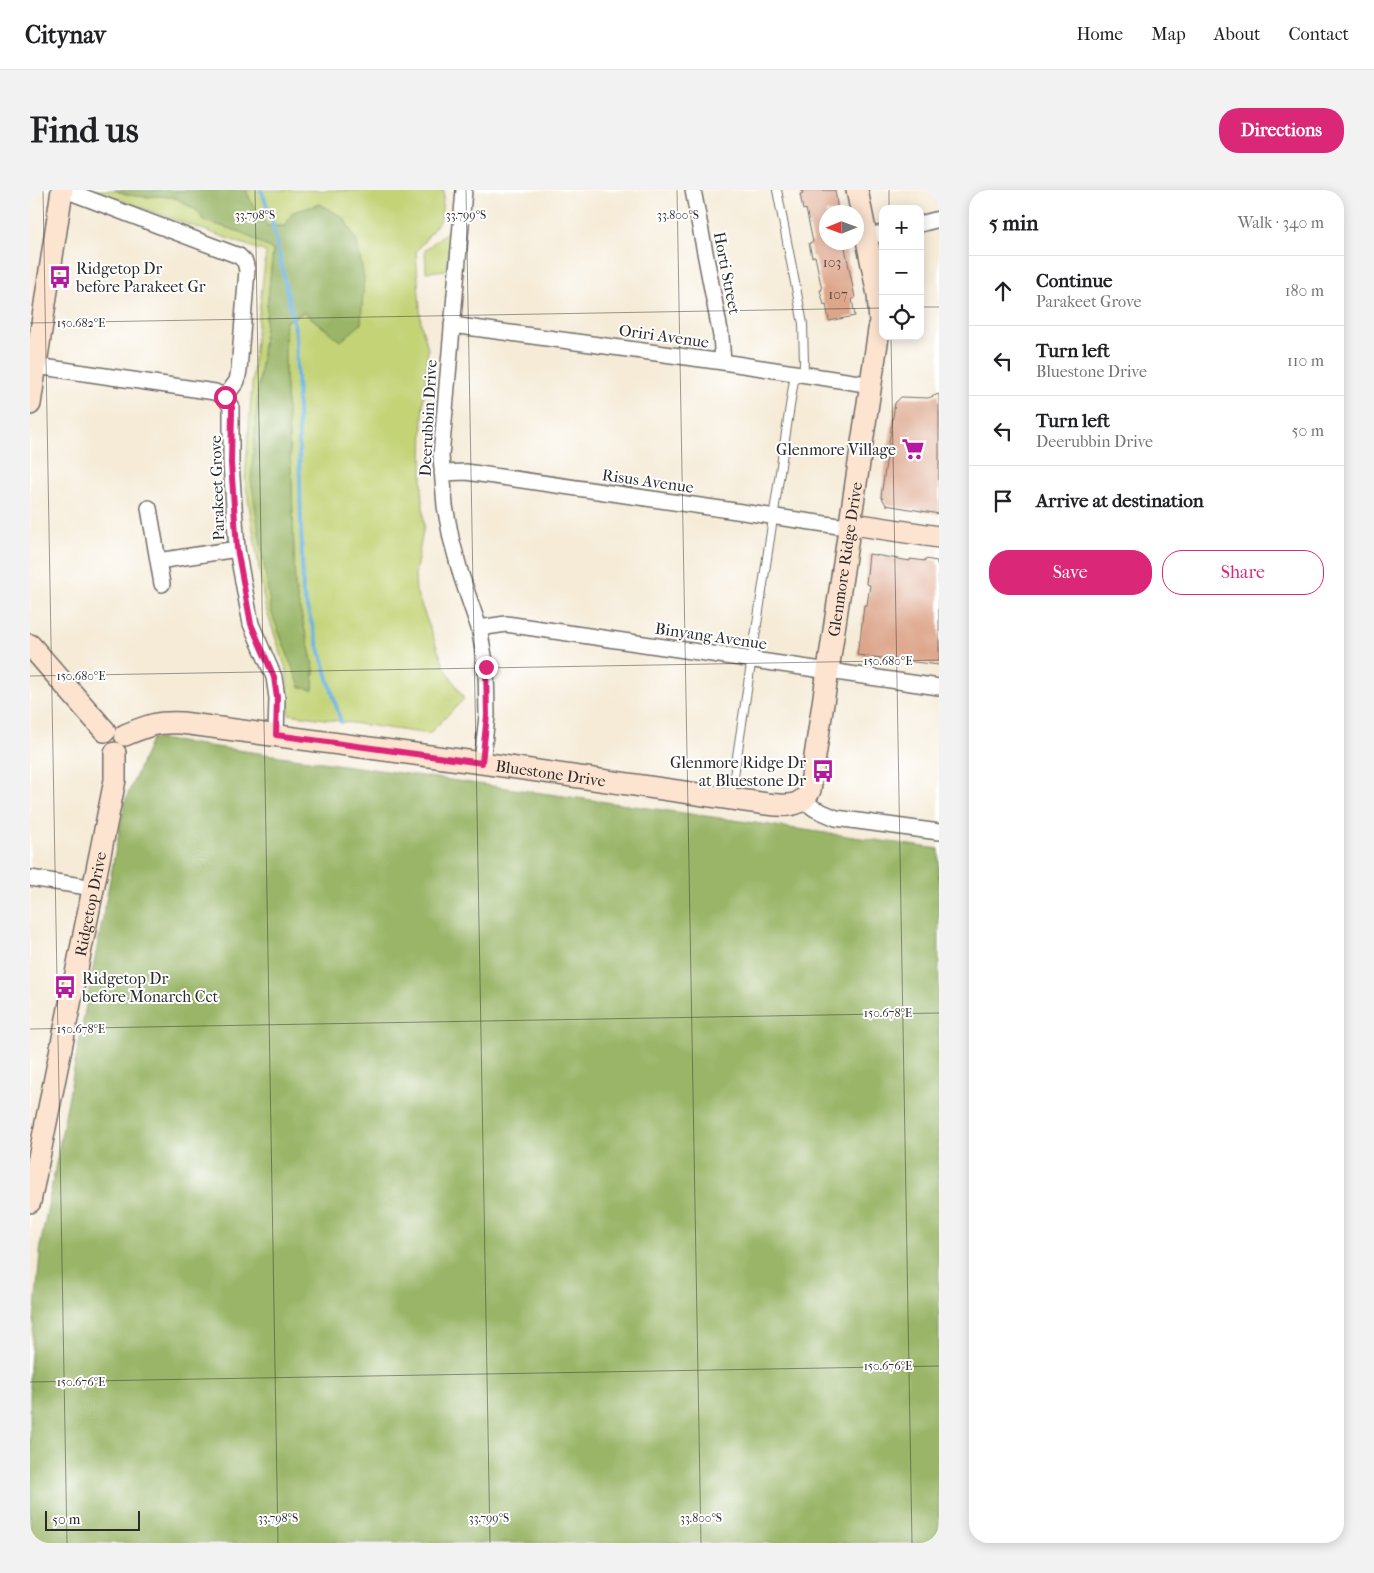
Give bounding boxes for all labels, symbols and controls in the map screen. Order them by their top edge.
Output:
text: Citynav [25,21,106,49]
text: Home [1076,24,1123,45]
text: Map [1151,24,1186,45]
text: About [1214,24,1260,45]
text: Contact [1288,24,1349,45]
button: Directions [1219,108,1344,153]
text: Find us [30,110,139,151]
north arrow [819,205,864,250]
map controls [879,205,924,340]
button: + [879,205,924,250]
text: 33.798°S [235,208,275,222]
text: 33.799°S [446,208,486,222]
text: 33.800°S [657,208,699,222]
text: 5 min [989,211,1038,235]
text: Walk · 340 m [1238,213,1324,232]
street label: Horti Street [710,230,744,316]
button: − [879,250,924,295]
house number: 103 [823,254,841,271]
place label: Ridgetop Dr before Parakeet Gr [75,259,206,296]
bus stop icon: Ridgetop Dr before Parakeet Gr [47,264,73,290]
text: Continue [1036,270,1112,292]
icon: ahead [989,277,1017,305]
text: 180 m [1285,281,1324,300]
house number: 107 [828,286,848,303]
text: Parakeet Grove [1036,292,1142,311]
button: locate [879,295,924,340]
text: 150.682°E [57,316,105,330]
street label: Oriri Avenue [618,320,710,352]
text: Turn left [1036,340,1110,362]
icon: left [989,347,1017,375]
text: 110 m [1287,351,1324,370]
street label: Deerubbin Drive [415,359,441,477]
text: Bluestone Drive [1036,362,1147,381]
route start [214,386,237,409]
text: Turn left [1036,410,1110,432]
icon: left [989,417,1017,445]
text: 50 m [1292,421,1324,440]
text: Deerubbin Drive [1036,432,1153,451]
street label: Parakeet Grove [206,435,228,541]
supermarket icon: Glenmore Village [900,436,926,462]
place label: Glenmore Village [776,440,896,459]
street label: Risus Avenue [601,465,695,497]
street label: Glenmore Ridge Drive [824,481,866,638]
icon: arrive [989,487,1017,515]
text: Arrive at destination [1036,490,1204,512]
button: Save [989,550,1152,595]
button: Share [1162,550,1324,595]
street label: Binyang Avenue [654,619,768,653]
text: 150.680°E [863,654,913,668]
route end [475,656,498,679]
text: 150.680°E [56,669,106,683]
place label: Glenmore Ridge Dr at Bluestone Dr [670,753,806,790]
street label: Bluestone Drive [494,756,607,790]
bus stop icon: Glenmore Ridge Dr at Bluestone Dr [810,758,836,784]
street label: Ridgetop Drive [70,850,110,958]
place label: Ridgetop Dr before Monarch Cct [81,969,218,1006]
bus stop icon: Ridgetop Dr before Monarch Cct [52,974,78,1000]
text: 150.678°E [864,1006,912,1020]
text: 150.678°E [57,1022,105,1036]
text: 150.676°E [864,1359,912,1373]
text: 150.676°E [57,1375,105,1389]
scale bar [45,1508,140,1531]
text: 50 m [52,1511,80,1528]
text: 33.798°S [258,1511,298,1525]
text: 33.799°S [469,1511,509,1525]
text: 33.800°S [680,1511,722,1525]

